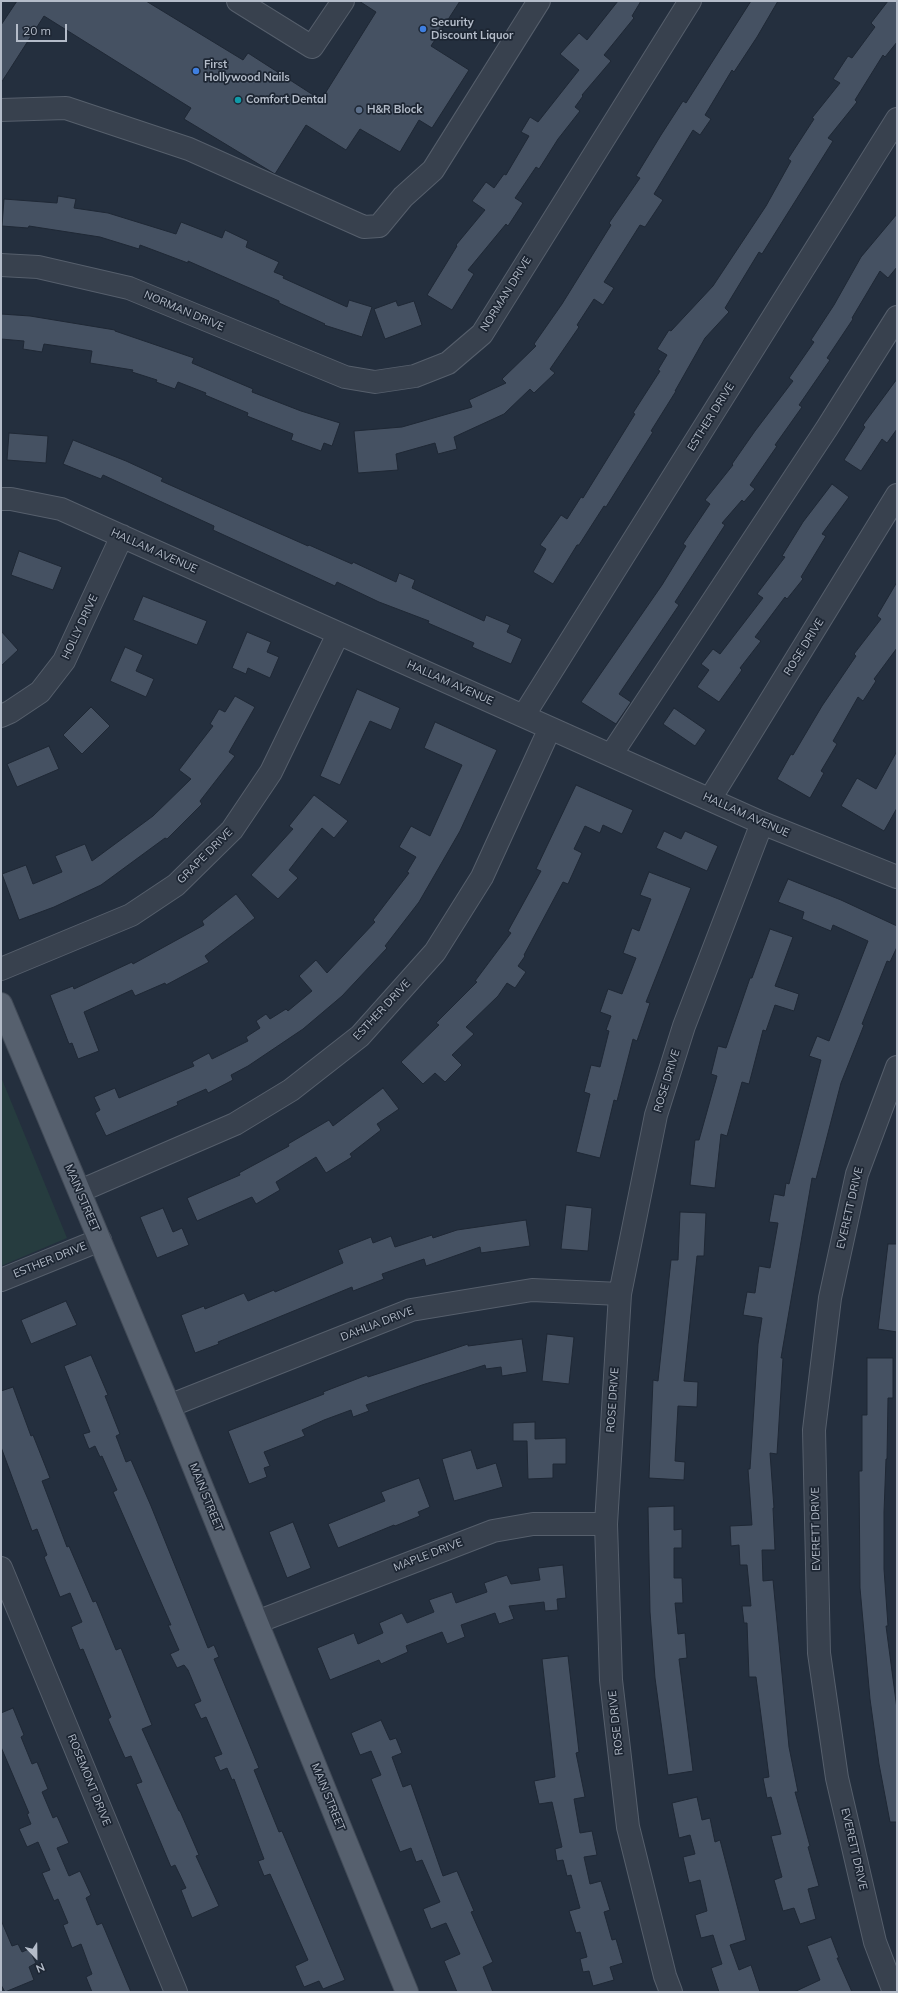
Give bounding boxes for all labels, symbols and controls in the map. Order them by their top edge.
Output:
scale bar [18,16,69,42]
place label: Security Discount Liquor [431,16,513,42]
text: 20 m [23,23,51,38]
marker: Security Discount Liquor [418,24,428,34]
place label: First Hollywood Nails [204,58,290,84]
marker: First Hollywood Nails [191,66,201,76]
place label: Comfort Dental [246,93,327,107]
marker: Comfort Dental [233,95,243,105]
place label: H&R Block [367,103,422,117]
marker: H&R Block [354,105,364,115]
street label: NORMAN DRIVE [478,254,534,334]
street label: NORMAN DRIVE [142,288,226,334]
street label: ESTHER DRIVE [685,380,737,454]
street label: HALLAM AVENUE [109,526,199,576]
street label: HOLLY DRIVE [59,592,101,662]
street label: ROSE DRIVE [781,616,827,678]
street label: HALLAM AVENUE [405,658,495,708]
street label: HALLAM AVENUE [701,790,791,840]
street label: GRAPE DRIVE [175,826,235,886]
street label: ESTHER DRIVE [351,977,413,1043]
street label: ROSE DRIVE [651,1048,683,1114]
street label: MAIN STREET [62,1162,102,1234]
street label: EVERETT DRIVE [834,1166,866,1250]
street label: ESTHER DRIVE [11,1239,89,1281]
street label: DAHLIA DRIVE [339,1304,415,1344]
street label: ROSE DRIVE [604,1367,622,1433]
street label: MAIN STREET [186,1461,226,1533]
street label: EVERETT DRIVE [809,1487,823,1571]
street label: MAPLE DRIVE [392,1536,464,1574]
street label: ROSE DRIVE [606,1690,626,1756]
street label: ROSEMONT DRIVE [65,1732,113,1828]
street label: MAIN STREET [308,1761,348,1833]
street label: EVERETT DRIVE [838,1807,870,1891]
north arrow [16,1937,56,1977]
text: N [34,1960,47,1976]

